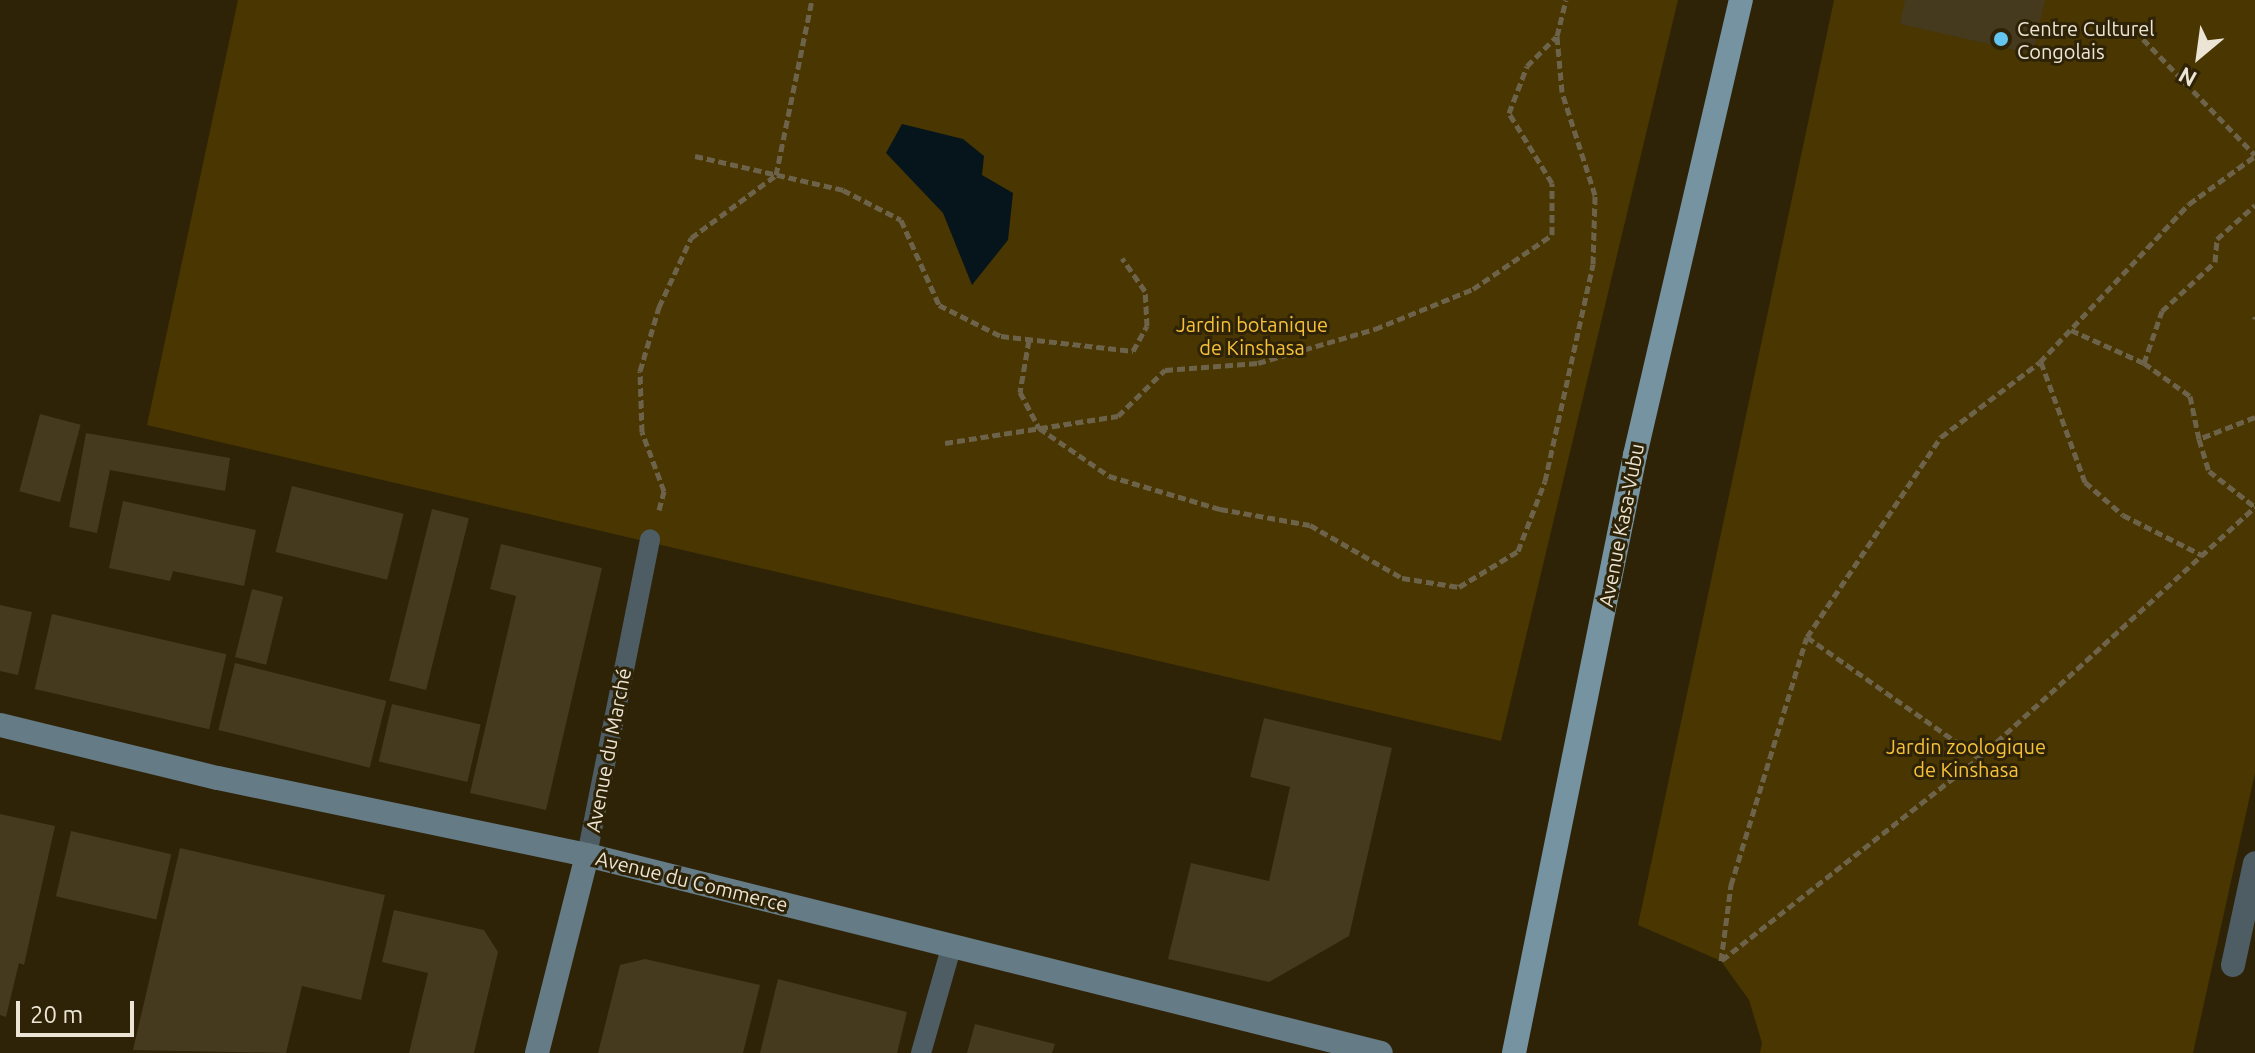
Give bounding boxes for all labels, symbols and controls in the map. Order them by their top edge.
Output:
place label: Centre Culturel Congolais [2017,16,2155,63]
north arrow [2159,16,2239,96]
marker: Centre Culturel Congolais [1992,30,2010,48]
text: N [2174,63,2200,92]
park label: Jardin botanique de Kinshasa [1176,312,1328,359]
street label: Avenue Kasa-Vubu [1593,441,1649,609]
street label: Avenue du Marché [580,666,636,834]
park label: Jardin zoologique de Kinshasa [1886,734,2046,781]
street label: Avenue du Commerce [594,846,790,916]
scale bar [20,985,138,1035]
text: 20 m [30,1001,83,1028]

